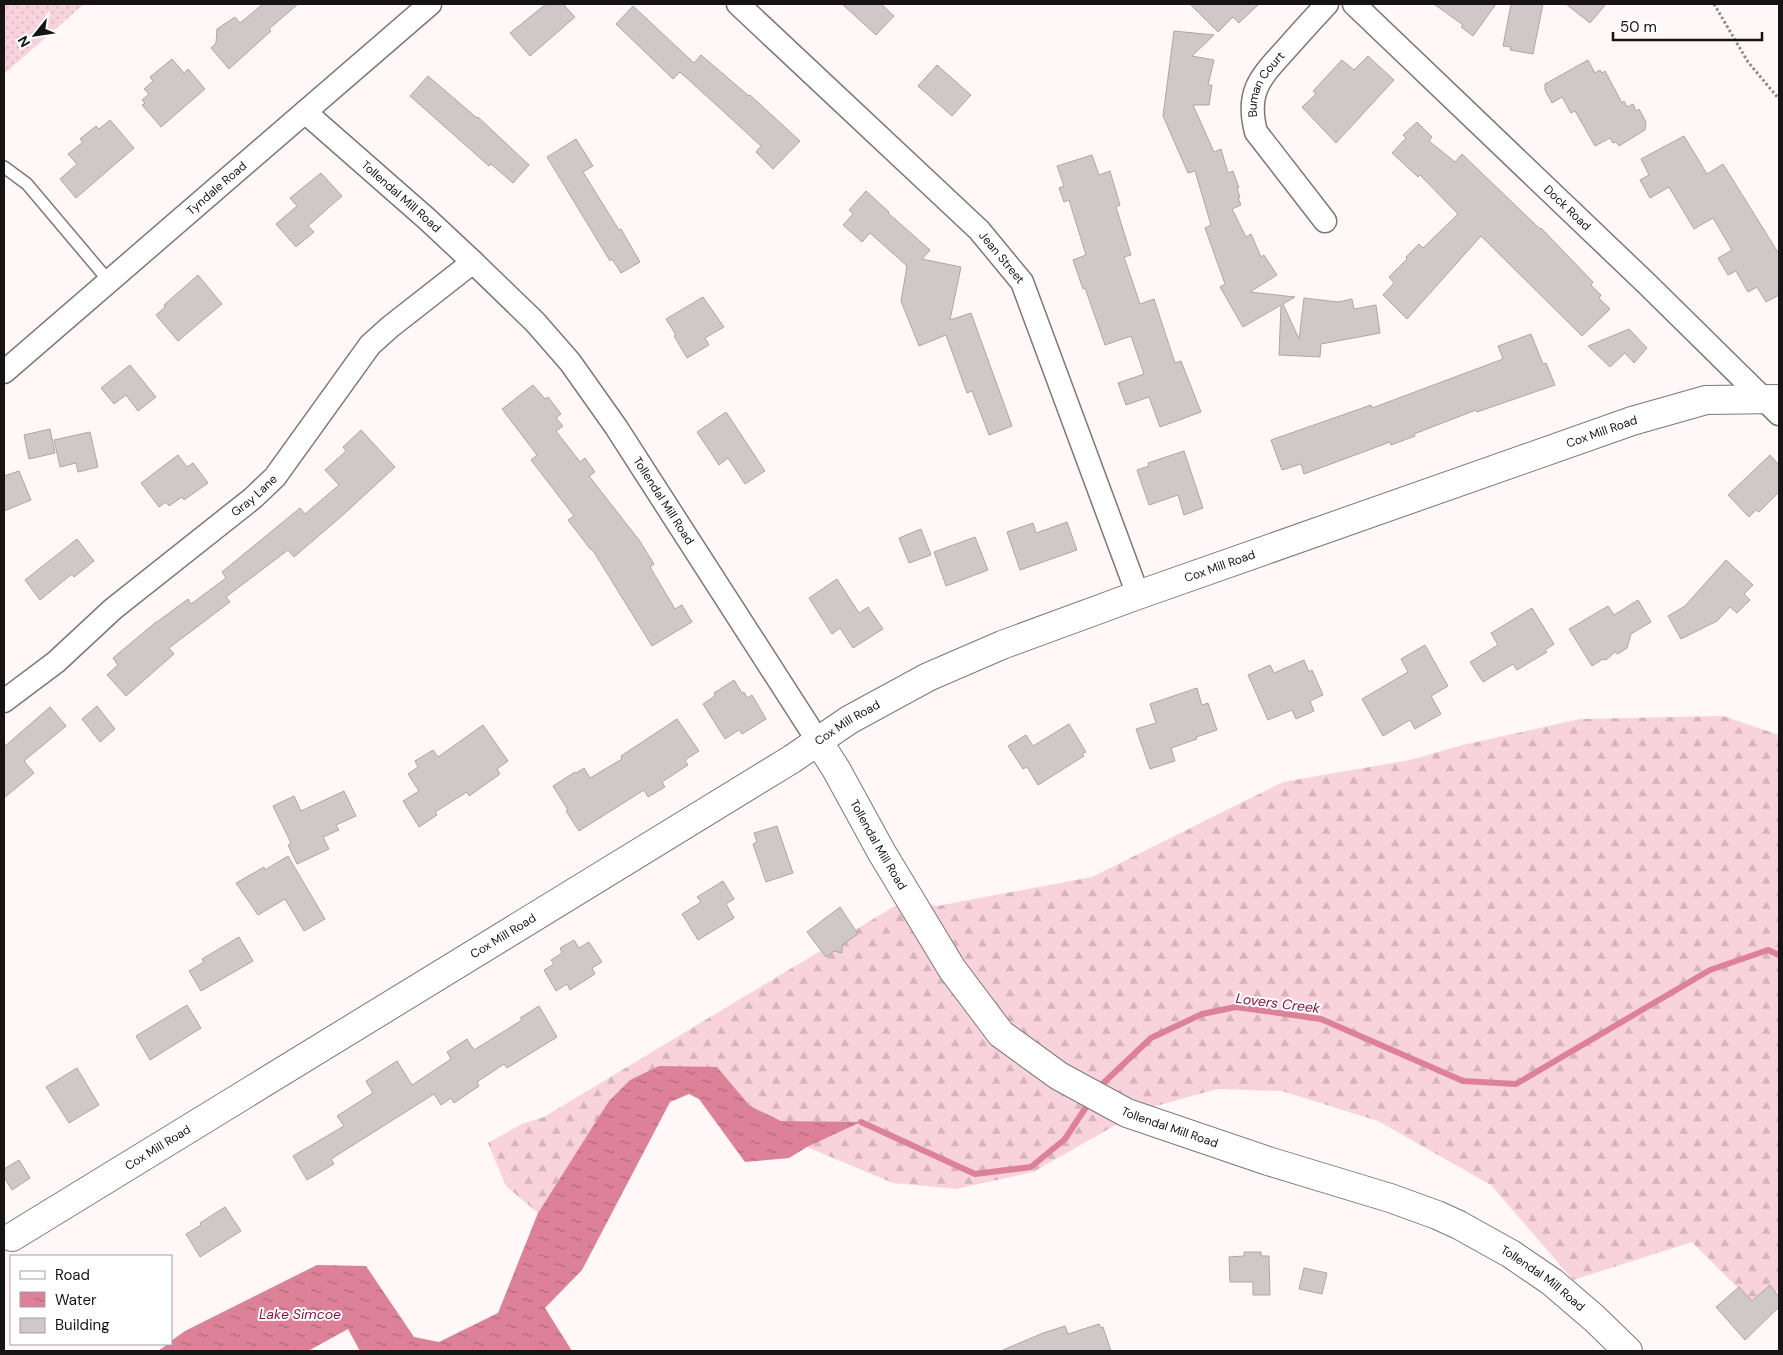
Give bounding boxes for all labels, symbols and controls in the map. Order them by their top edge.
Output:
north arrow [10,10,60,60]
scale bar [1613,10,1762,42]
text: 50 m [1620,17,1657,37]
text: N [13,33,34,50]
street label: Buman Court [1245,48,1288,118]
street label: Tollendal Mill Road [358,157,444,236]
street label: Tyndale Road [183,158,250,219]
street label: Dock Road [1540,181,1594,234]
street label: Jean Street [975,228,1028,287]
street label: Cox Mill Road [1564,412,1639,452]
street label: Tollendal Mill Road [629,454,698,548]
street label: Gray Lane [228,471,281,520]
street label: Cox Mill Road [1182,546,1257,586]
street label: Cox Mill Road [811,697,883,749]
street label: Tollendal Mill Road [846,797,910,893]
street label: Cox Mill Road [467,910,539,962]
water label: Lovers Creek [1235,989,1322,1017]
street label: Tollendal Mill Road [1118,1103,1220,1151]
street label: Cox Mill Road [122,1121,194,1174]
street label: Tollendal Mill Road [1498,1242,1588,1315]
legend [10,1255,172,1345]
text: Road [55,1265,90,1285]
text: Water [55,1290,97,1310]
water label: Lake Simcoe [259,1305,341,1323]
text: Building [55,1315,110,1335]

